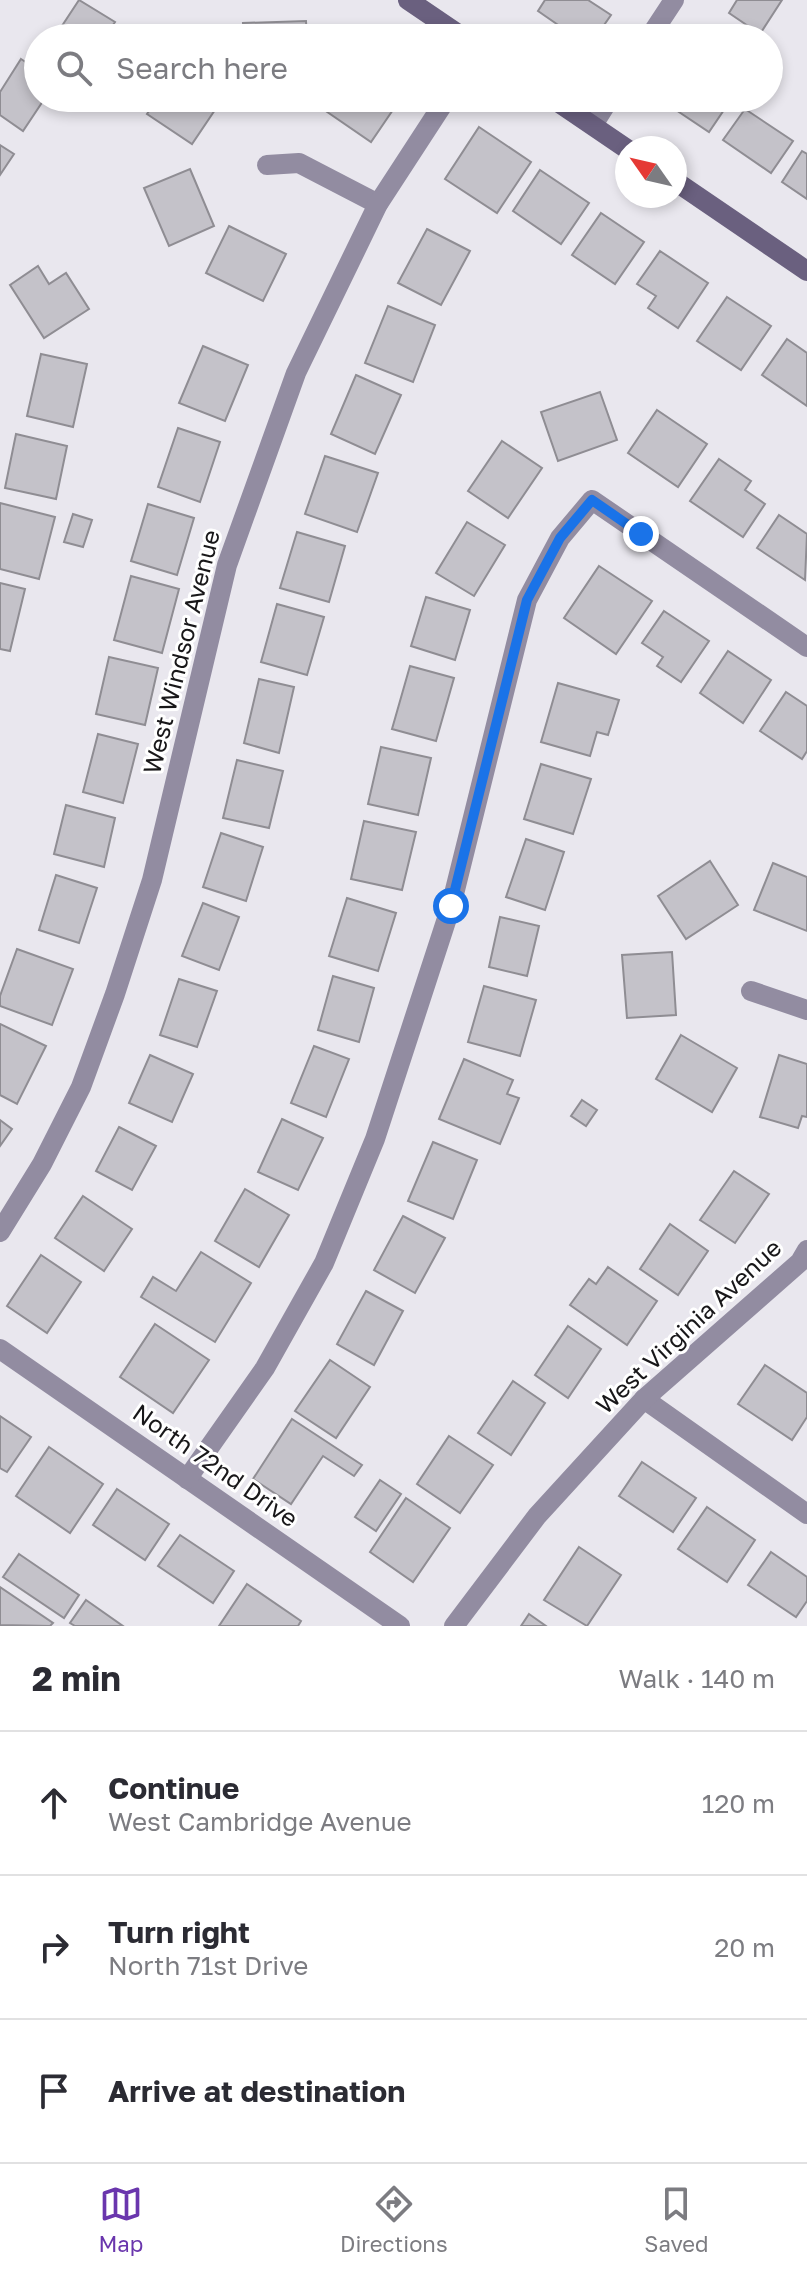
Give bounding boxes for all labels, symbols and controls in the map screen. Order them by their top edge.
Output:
search box [24,24,783,112]
icon: search [52,46,96,90]
text: Search here [116,50,288,86]
north arrow [615,136,687,208]
route end [623,516,659,552]
street label: West Windsor Avenue [136,527,225,777]
route start [433,888,469,924]
street label: West Virginia Avenue [589,1233,787,1419]
street label: North 72nd Drive [128,1397,304,1532]
text: 2 min [32,1658,121,1698]
text: Walk · 140 m [618,1663,775,1694]
text: Continue [108,1770,239,1806]
icon: ahead [32,1781,76,1825]
text: 120 m [702,1788,775,1819]
text: West Cambridge Avenue [108,1806,412,1837]
text: Turn right [108,1914,250,1950]
icon: right [32,1925,76,1969]
text: 20 m [714,1932,775,1963]
text: North 71st Drive [108,1950,308,1981]
icon: arrive [32,2069,76,2113]
text: Arrive at destination [108,2073,405,2109]
tab: Map [98,2182,143,2257]
tab: Directions [340,2182,448,2257]
tab: Saved [644,2182,709,2257]

